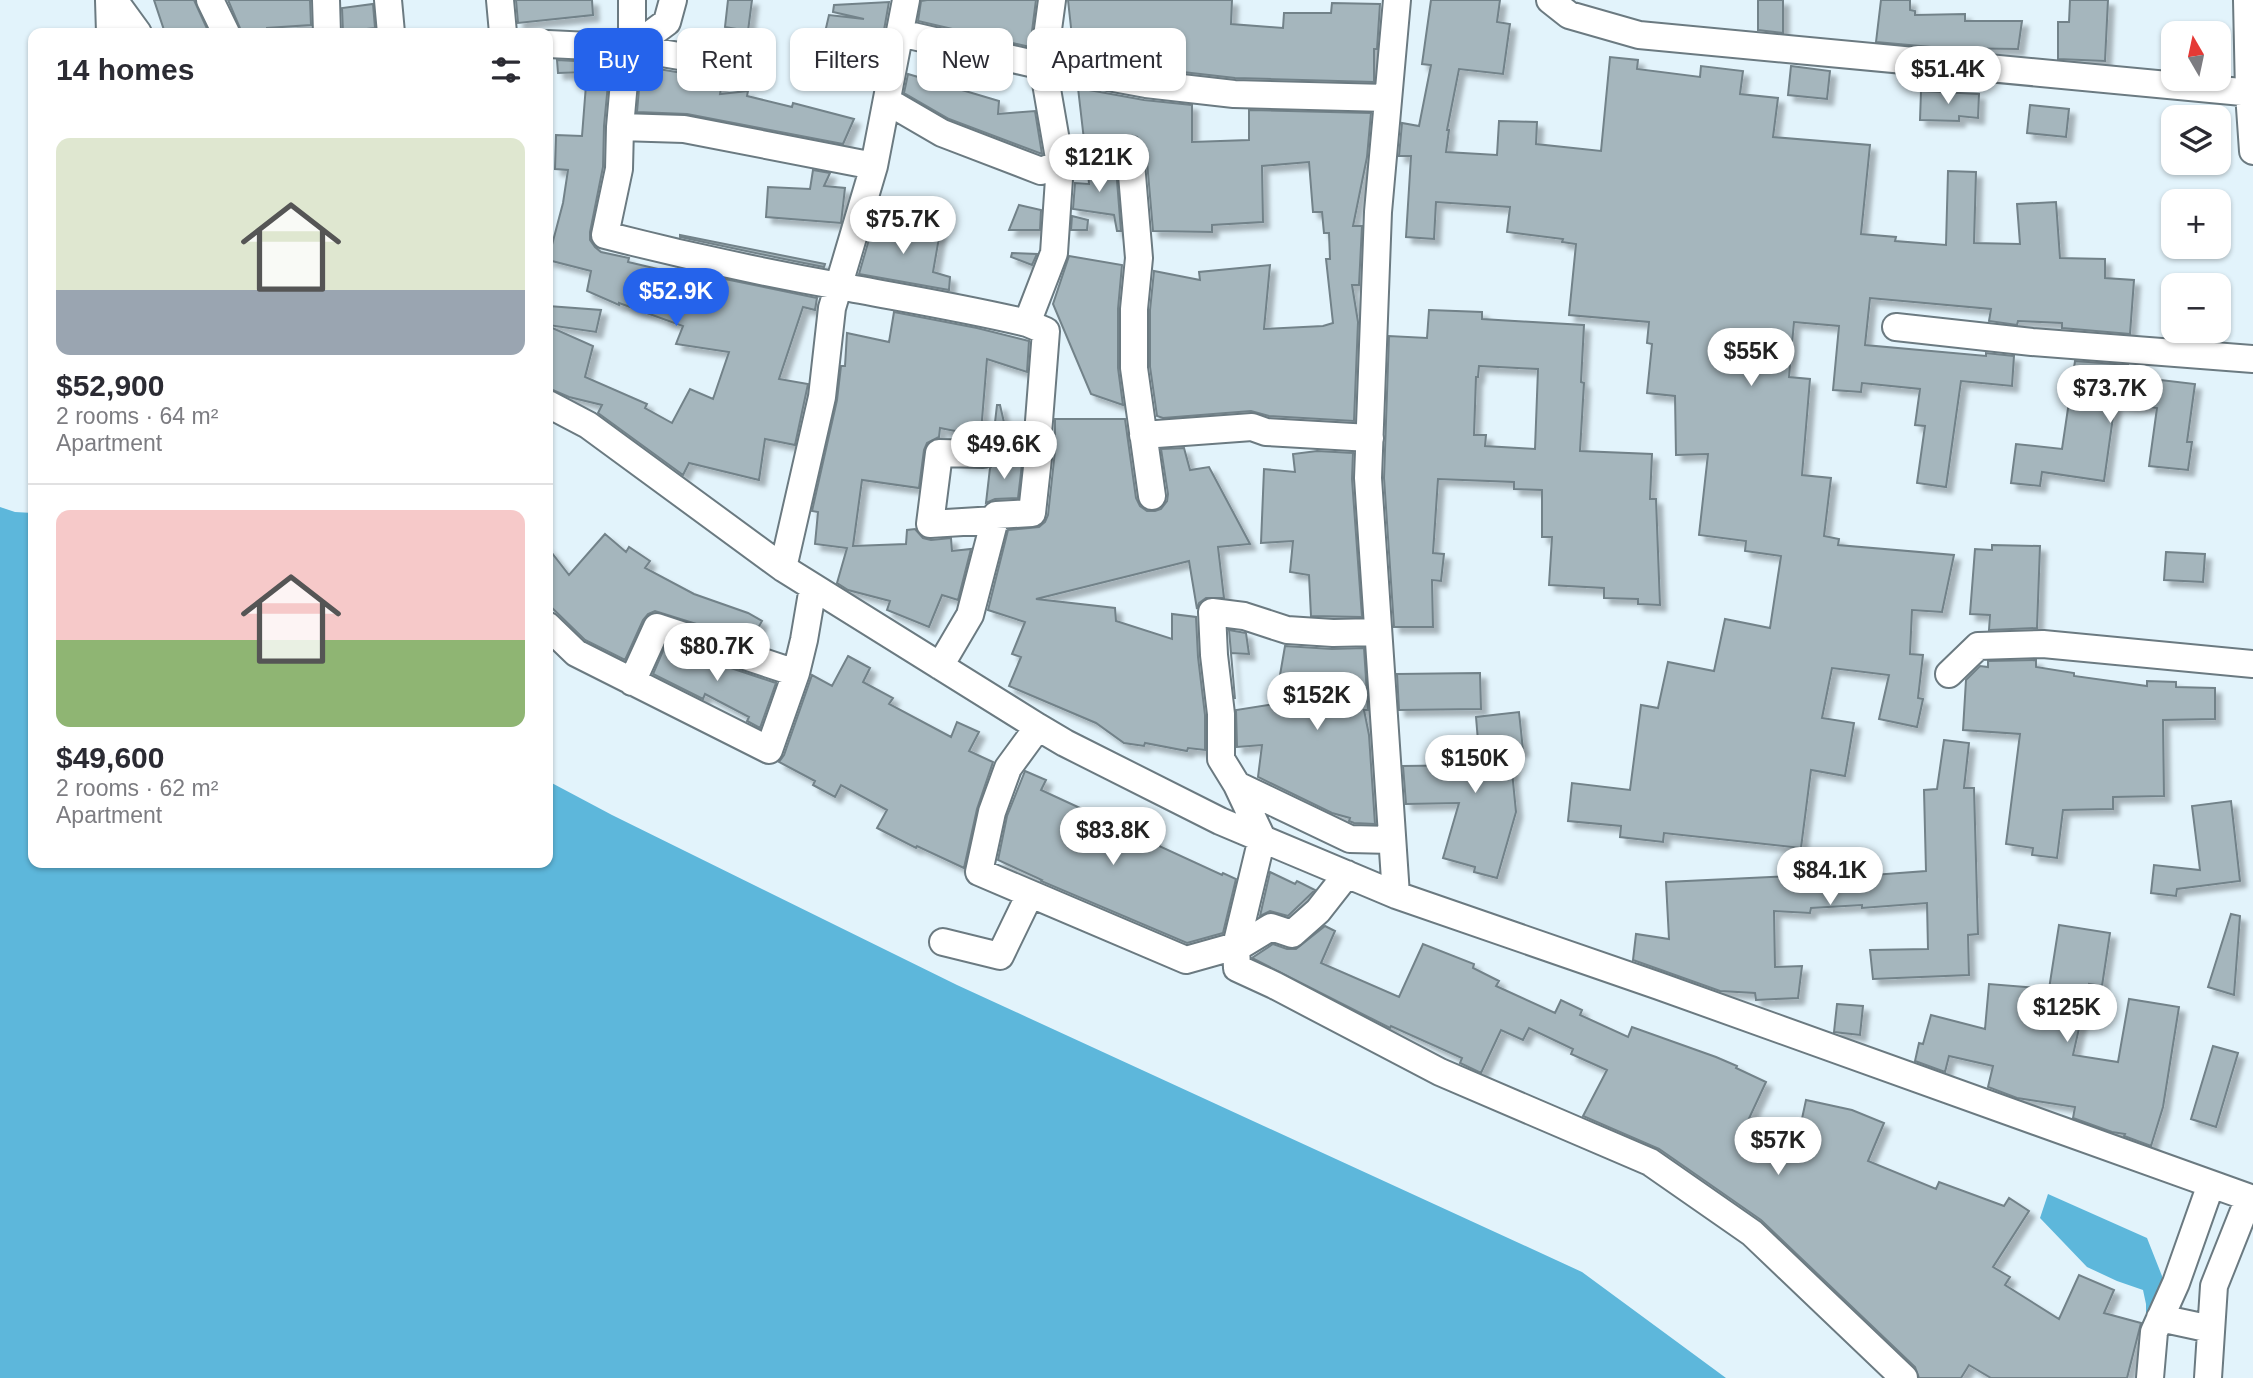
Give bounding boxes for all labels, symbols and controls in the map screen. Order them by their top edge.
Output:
north arrow [2161,21,2231,91]
map controls [2161,21,2231,343]
chip: Buy [574,28,663,91]
chip: Rent [677,28,776,91]
chip: Filters [790,28,903,91]
chip: New [917,28,1013,91]
chip: Apartment [1027,28,1186,91]
pin: $51.4K [1891,46,2005,106]
icon: filters [487,51,525,89]
text: 14 homes [56,53,194,86]
text: $51.4K [1911,56,1985,82]
button: layers [2161,105,2231,175]
pin: $121K [1050,134,1148,194]
text: $121K [1065,144,1133,170]
icon: home [228,184,354,310]
button: + [2161,189,2231,259]
pin: $75.7K [846,196,960,256]
text: $75.7K [866,206,940,232]
pin: $52.9K [619,268,733,328]
button: − [2161,273,2231,343]
text: $52.9K [639,278,713,304]
pin: $55K [1710,328,1792,388]
text: $55K [1724,338,1778,364]
pin: $73.7K [2053,366,2167,425]
text: $52,900 [56,369,164,402]
text: $73.7K [2073,375,2147,401]
text: 2 rooms · 64 m² [56,403,218,429]
pin: $49.6K [947,421,1061,481]
text: Apartment [56,430,162,456]
text: $49.6K [967,431,1041,457]
icon: home [228,556,354,682]
pin: $80.7K [660,624,774,683]
text: $80.7K [680,633,754,659]
pin: $152K [1268,672,1366,732]
text: $152K [1283,682,1351,708]
pin: $150K [1426,736,1524,795]
text: $49,600 [56,741,164,774]
text: $150K [1441,745,1509,771]
text: 2 rooms · 62 m² [56,775,218,801]
text: Apartment [56,802,162,828]
pin: $83.8K [1056,808,1170,867]
text: $83.8K [1076,817,1150,843]
pin: $84.1K [1773,848,1887,907]
text: $84.1K [1793,857,1867,883]
pin: $125K [2018,984,2116,1044]
text: $125K [2033,994,2101,1020]
pin: $57K [1737,1118,1819,1177]
text: $57K [1751,1127,1805,1153]

